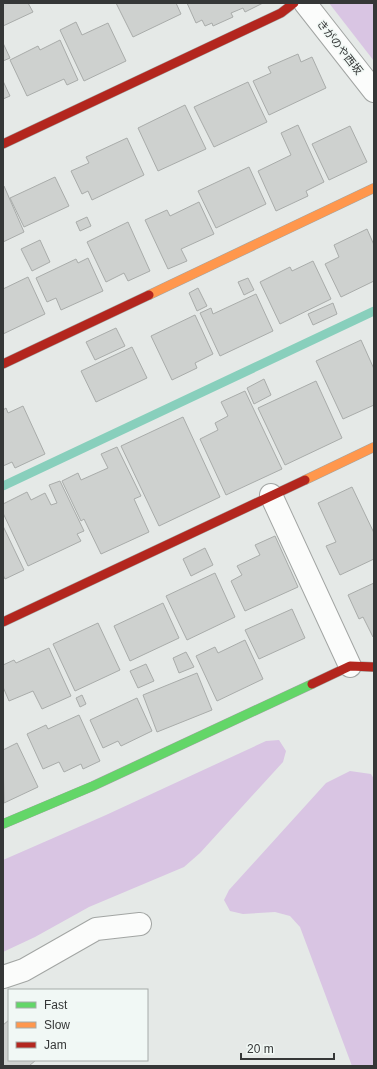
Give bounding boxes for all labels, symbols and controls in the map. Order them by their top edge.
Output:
street label: きがのや西坂 [315,17,365,77]
legend [8,989,148,1061]
text: Fast [44,998,68,1012]
text: Slow [44,1018,70,1032]
scale bar [241,1035,334,1061]
text: Jam [44,1038,67,1052]
text: 20 m [247,1042,274,1056]

